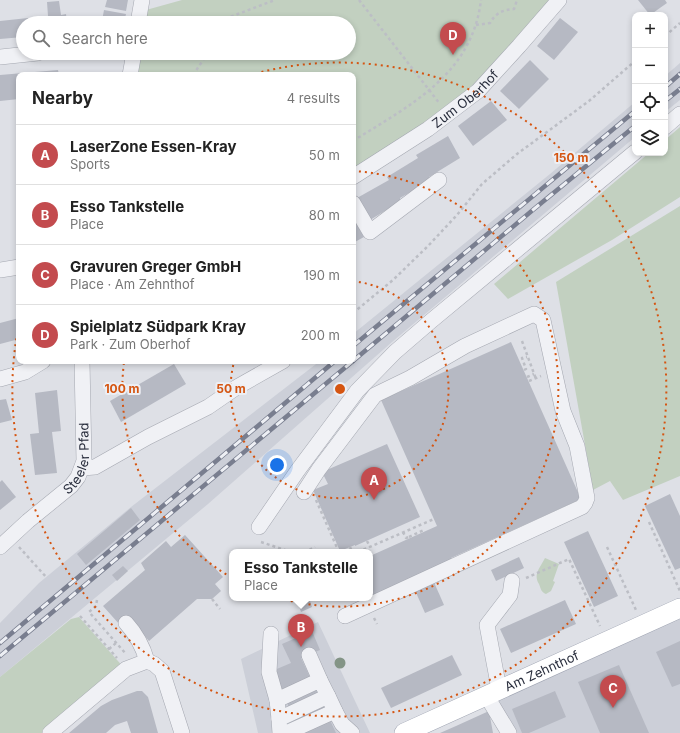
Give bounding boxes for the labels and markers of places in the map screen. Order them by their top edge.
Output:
pin: D [440,22,466,55]
centre of rings [333,382,347,396]
pin: A [361,467,387,500]
pin: B [288,614,314,647]
pin: C [600,675,626,708]

